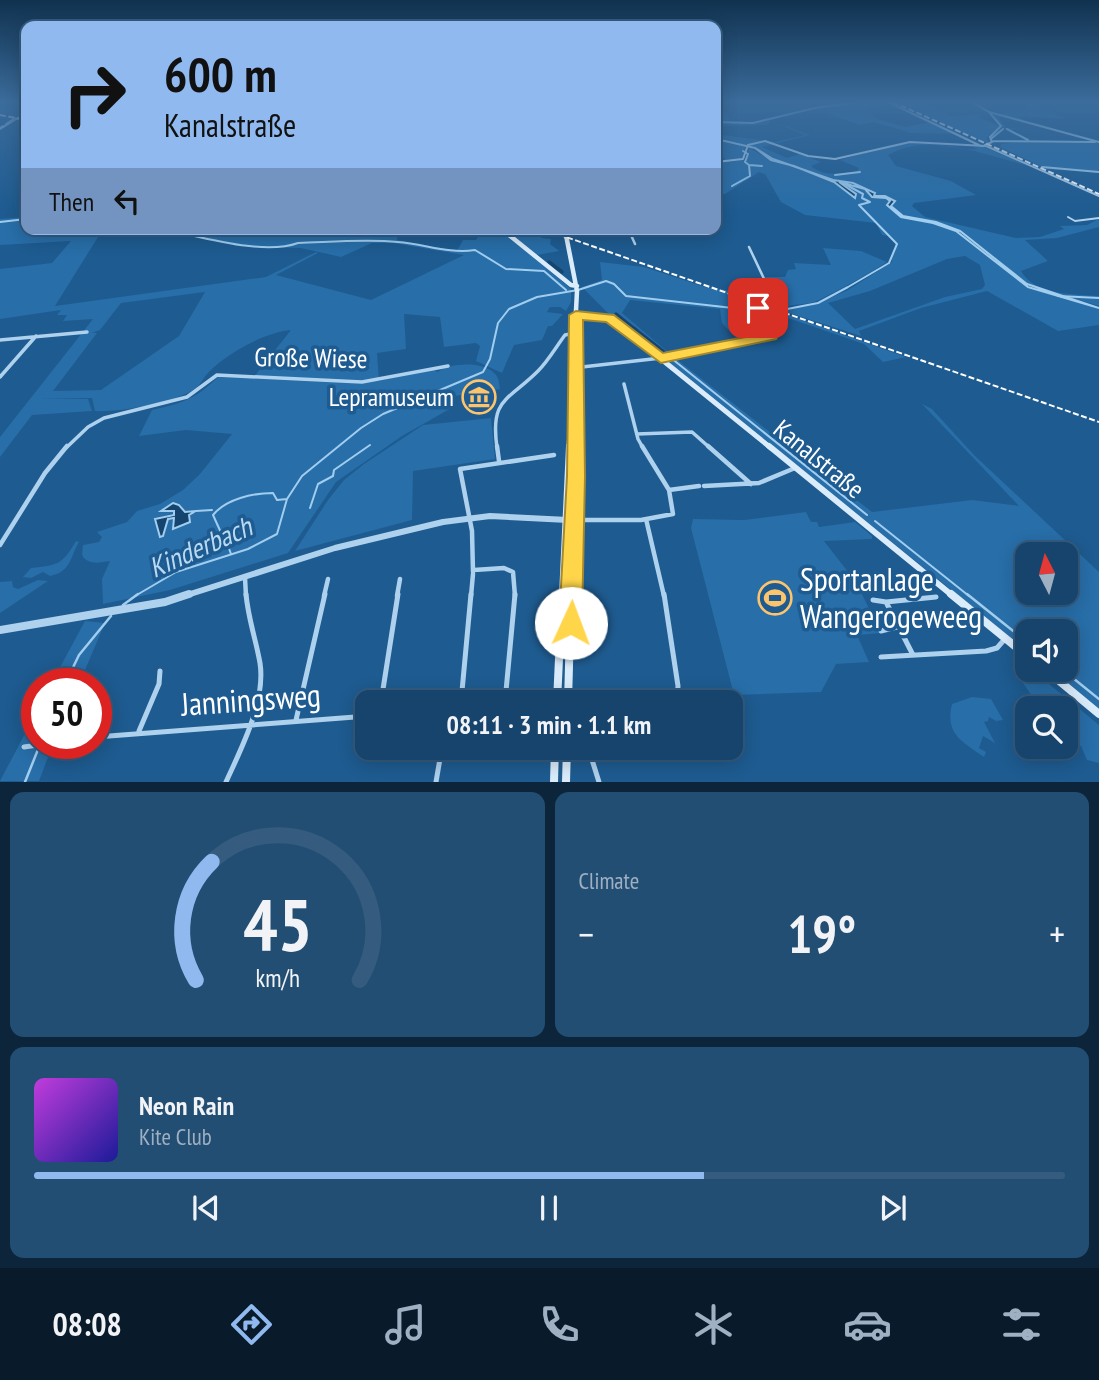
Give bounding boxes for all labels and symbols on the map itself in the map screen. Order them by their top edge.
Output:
pin [728,278,788,338]
street label: Große Wiese [254,340,368,375]
museum icon: Lepramuseum [460,378,498,416]
place label: Lepramuseum [329,380,454,413]
street label: Kanalstraße [767,412,871,505]
water label: Kinderbach [142,507,259,586]
north arrow [1015,542,1078,606]
place label: Sportanlage Wangerogeweeg [800,558,982,637]
sports icon: Sportanlage Wangerogeweeg [756,579,794,617]
position arrow [534,586,608,660]
speed limit sign: 50 [21,668,112,759]
street label: Janningsweg [179,673,322,725]

